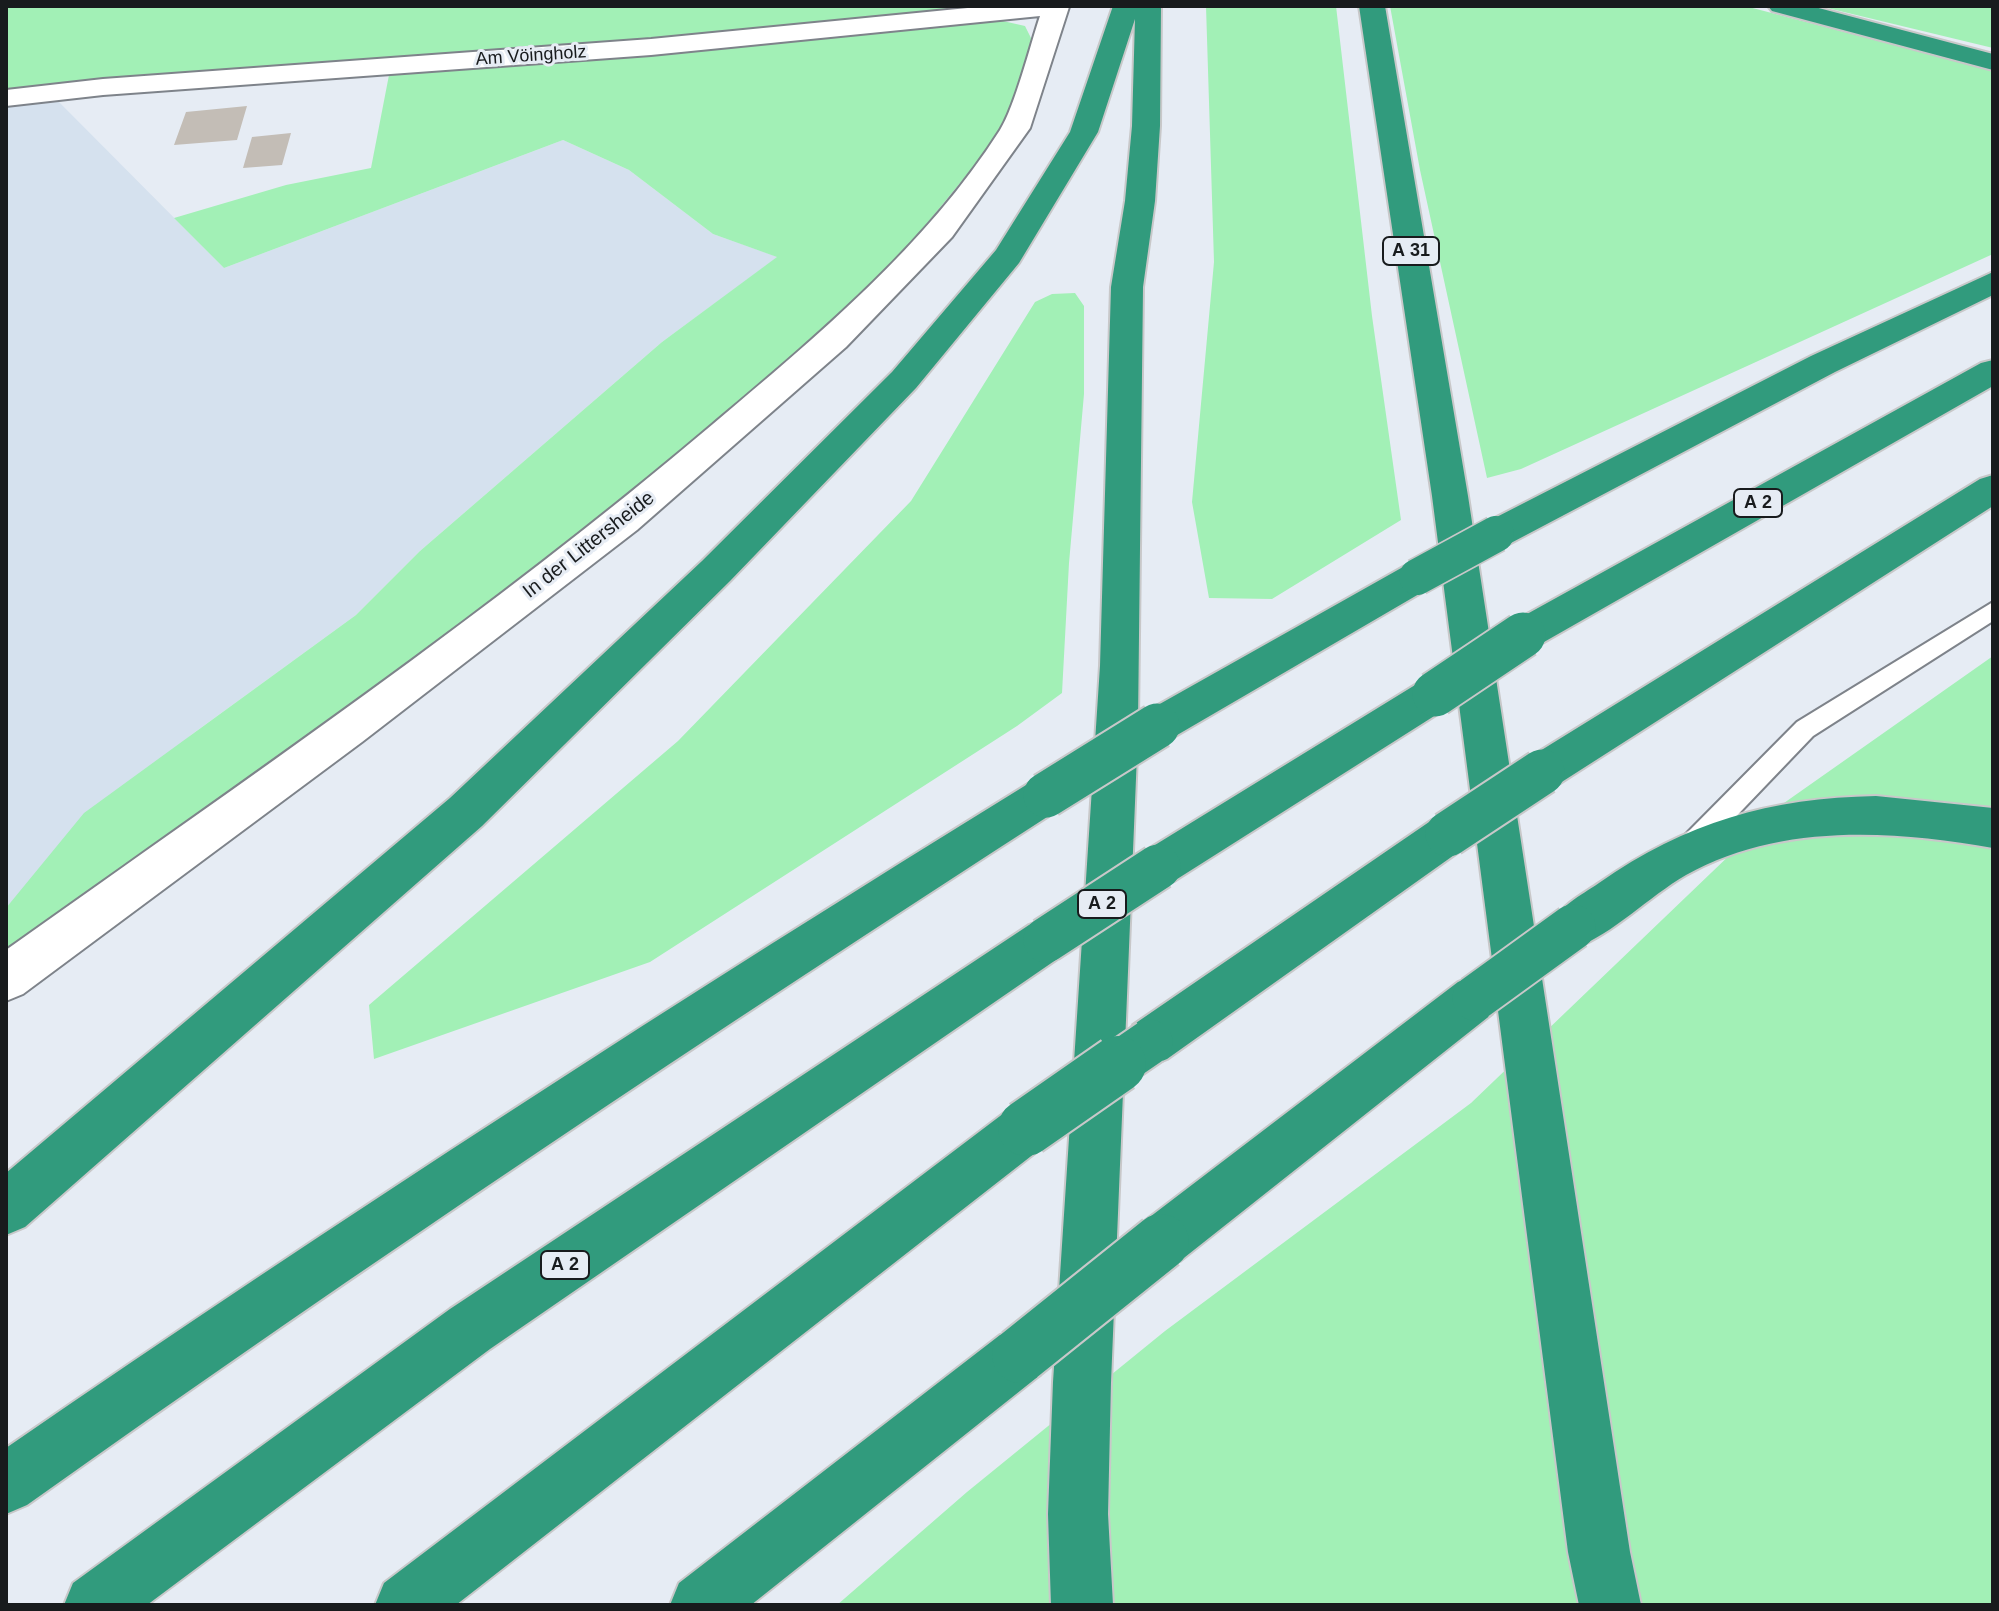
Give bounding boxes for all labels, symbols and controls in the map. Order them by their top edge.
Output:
street label: Am Vöingholz [475,41,587,71]
road number: A 31 [1383,237,1439,265]
street label: In der Littersheide [519,486,659,604]
road number: A 2 [1734,489,1782,517]
road number: A 2 [1078,890,1126,918]
road number: A 2 [541,1251,589,1279]

